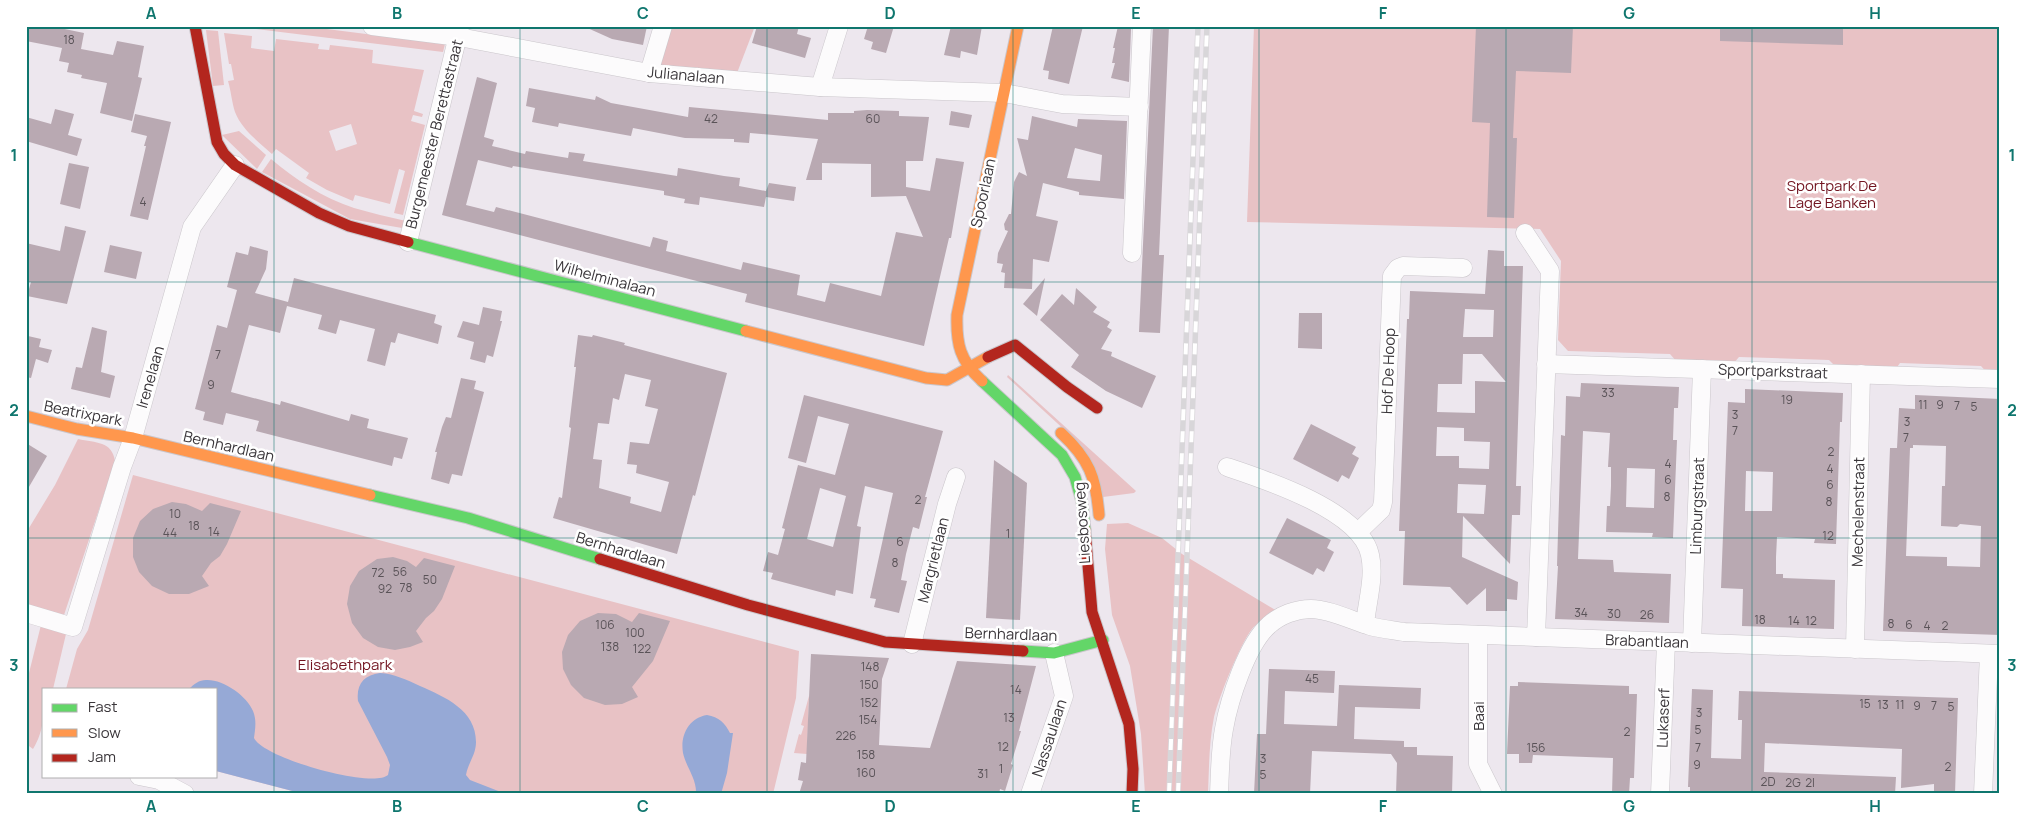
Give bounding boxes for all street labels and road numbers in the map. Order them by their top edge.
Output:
street label: Burgemeester Berettastraat [400,37,468,231]
street label: Julianalaan [646,61,726,89]
street label: Spoorlaan [965,156,1001,230]
street label: Wilhelminalaan [552,254,658,302]
street label: Hof De Hoop [1376,327,1400,414]
street label: Irenelaan [131,343,169,411]
street label: Sportparkstraat [1718,359,1828,383]
street label: Beatrixpark [42,395,124,431]
street label: Bernhardlaan [181,425,277,467]
street label: Limburgstraat [1685,457,1709,555]
street label: Mechelenstraat [1847,457,1869,567]
street label: Liesbosweg [1069,481,1095,565]
street label: Margrietlaan [912,515,954,605]
street label: Bernhardlaan [574,526,668,574]
street label: Bernhardlaan [964,622,1058,646]
street label: Brabantlaan [1605,629,1689,653]
street label: Lukaserf [1651,687,1675,748]
street label: Nassaulaan [1027,696,1071,780]
street label: Baai [1468,701,1489,731]

